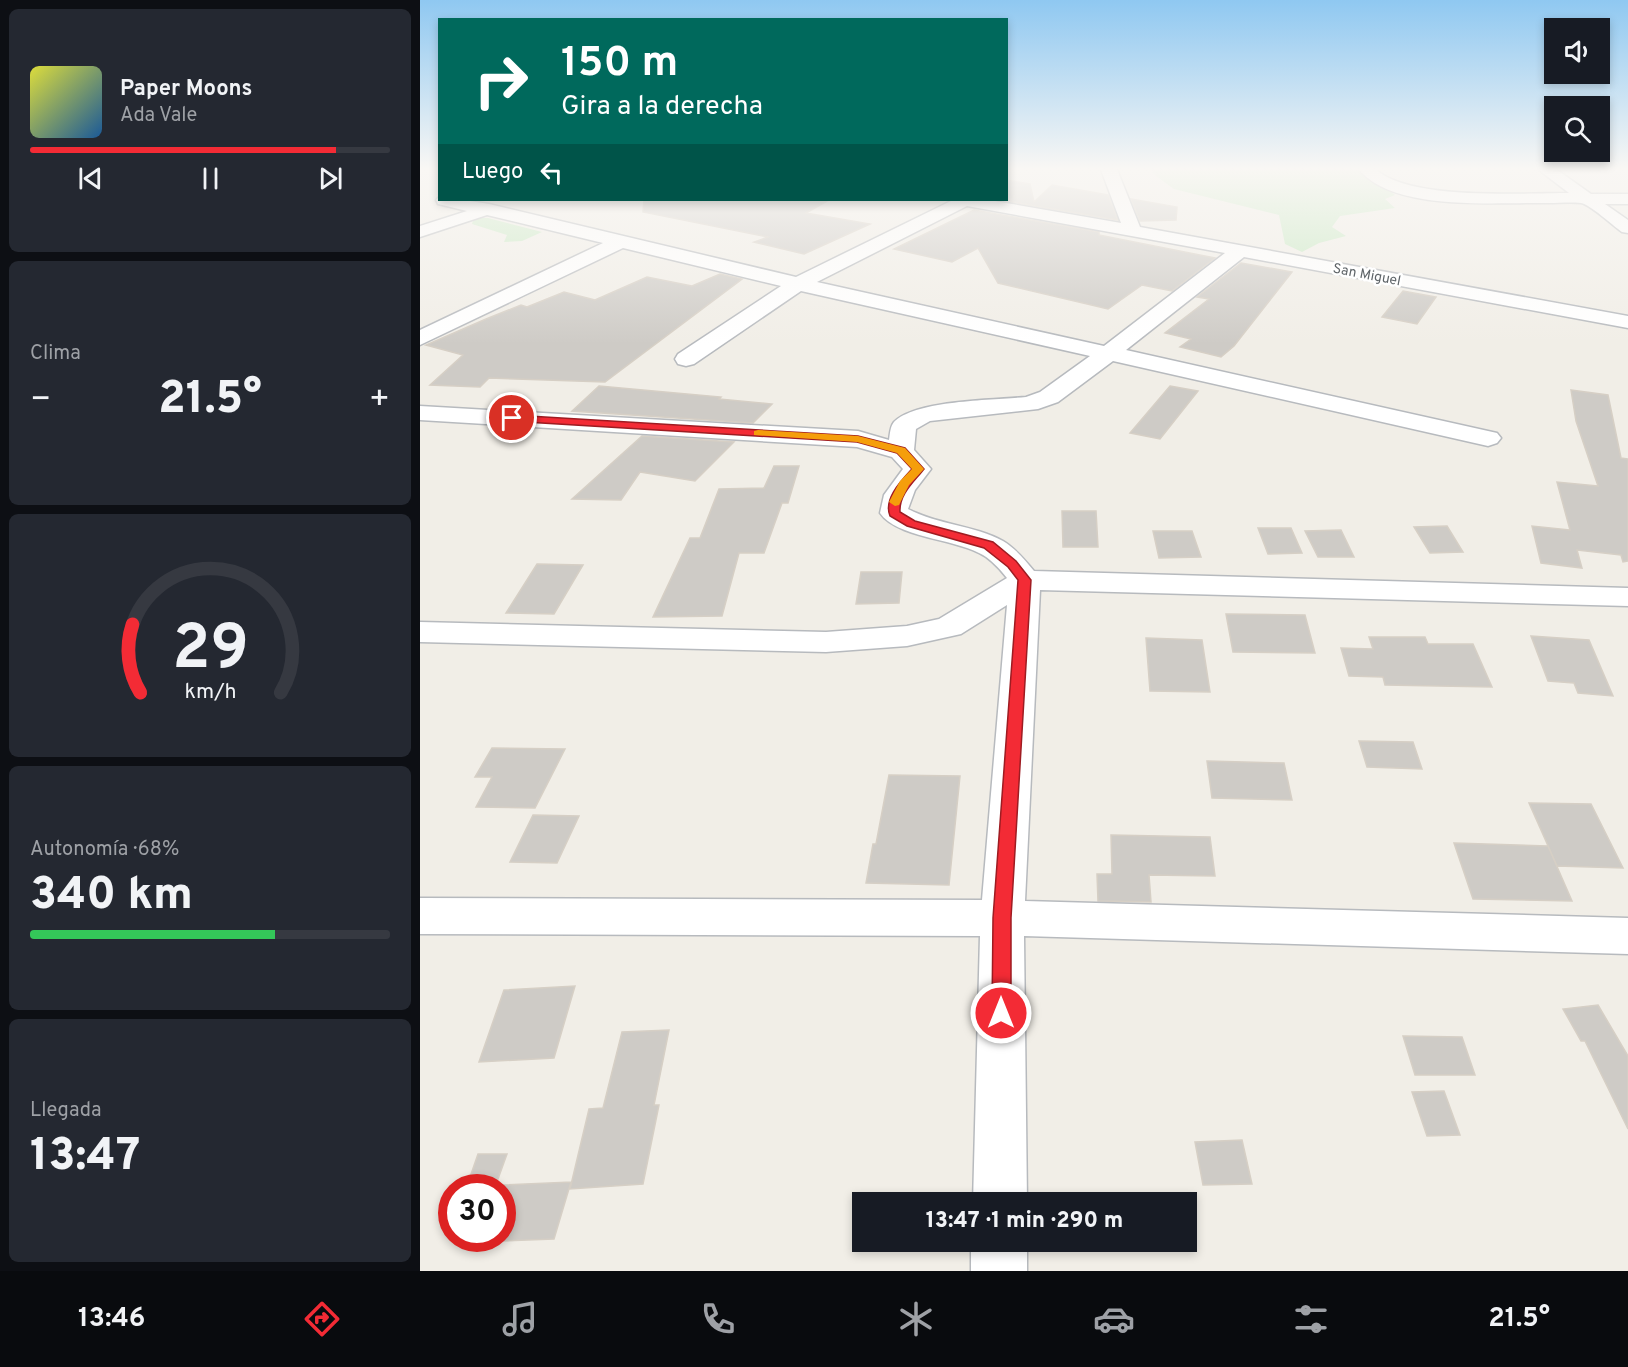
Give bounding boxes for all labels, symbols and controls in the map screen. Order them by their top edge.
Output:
map controls [1544,18,1610,162]
button: sound [1544,18,1610,84]
text: 150 m [561,38,678,91]
icon: right [462,42,540,120]
text: Paper Moons [120,76,252,103]
text: Gira a la derecha [561,90,763,124]
button: search [1544,96,1610,162]
text: Ada Vale [120,103,197,129]
icon: left [535,156,568,189]
text: Luego [462,159,523,186]
icon: previous [74,162,107,195]
icon: pause [194,162,227,195]
icon: next [314,162,347,195]
street label: San Miguel [1331,261,1402,290]
text: Clima [30,341,81,367]
text: 21.5° [158,372,262,429]
text: − [30,380,51,422]
text: + [369,380,390,422]
pin [486,392,537,443]
icon: arrive [495,401,528,434]
text: 29 [172,612,248,691]
text: km/h [184,679,236,706]
text: Autonomía · 68% [30,837,179,863]
text: 340 km [30,868,193,925]
position arrow [969,981,1033,1045]
text: Llegada [30,1098,102,1124]
text: 13:47 [30,1129,140,1186]
speed limit sign: 30 [438,1174,516,1252]
text: 13:47 · 1 min · 290 m [926,1208,1123,1235]
icon: directions [301,1298,343,1340]
icon: music [499,1298,541,1340]
icon: phone [697,1298,739,1340]
icon: climate [895,1298,937,1340]
icon: car [1093,1298,1135,1340]
icon: filters [1290,1298,1332,1340]
text: 13:46 [78,1302,145,1336]
text: 21.5° [1488,1302,1550,1336]

